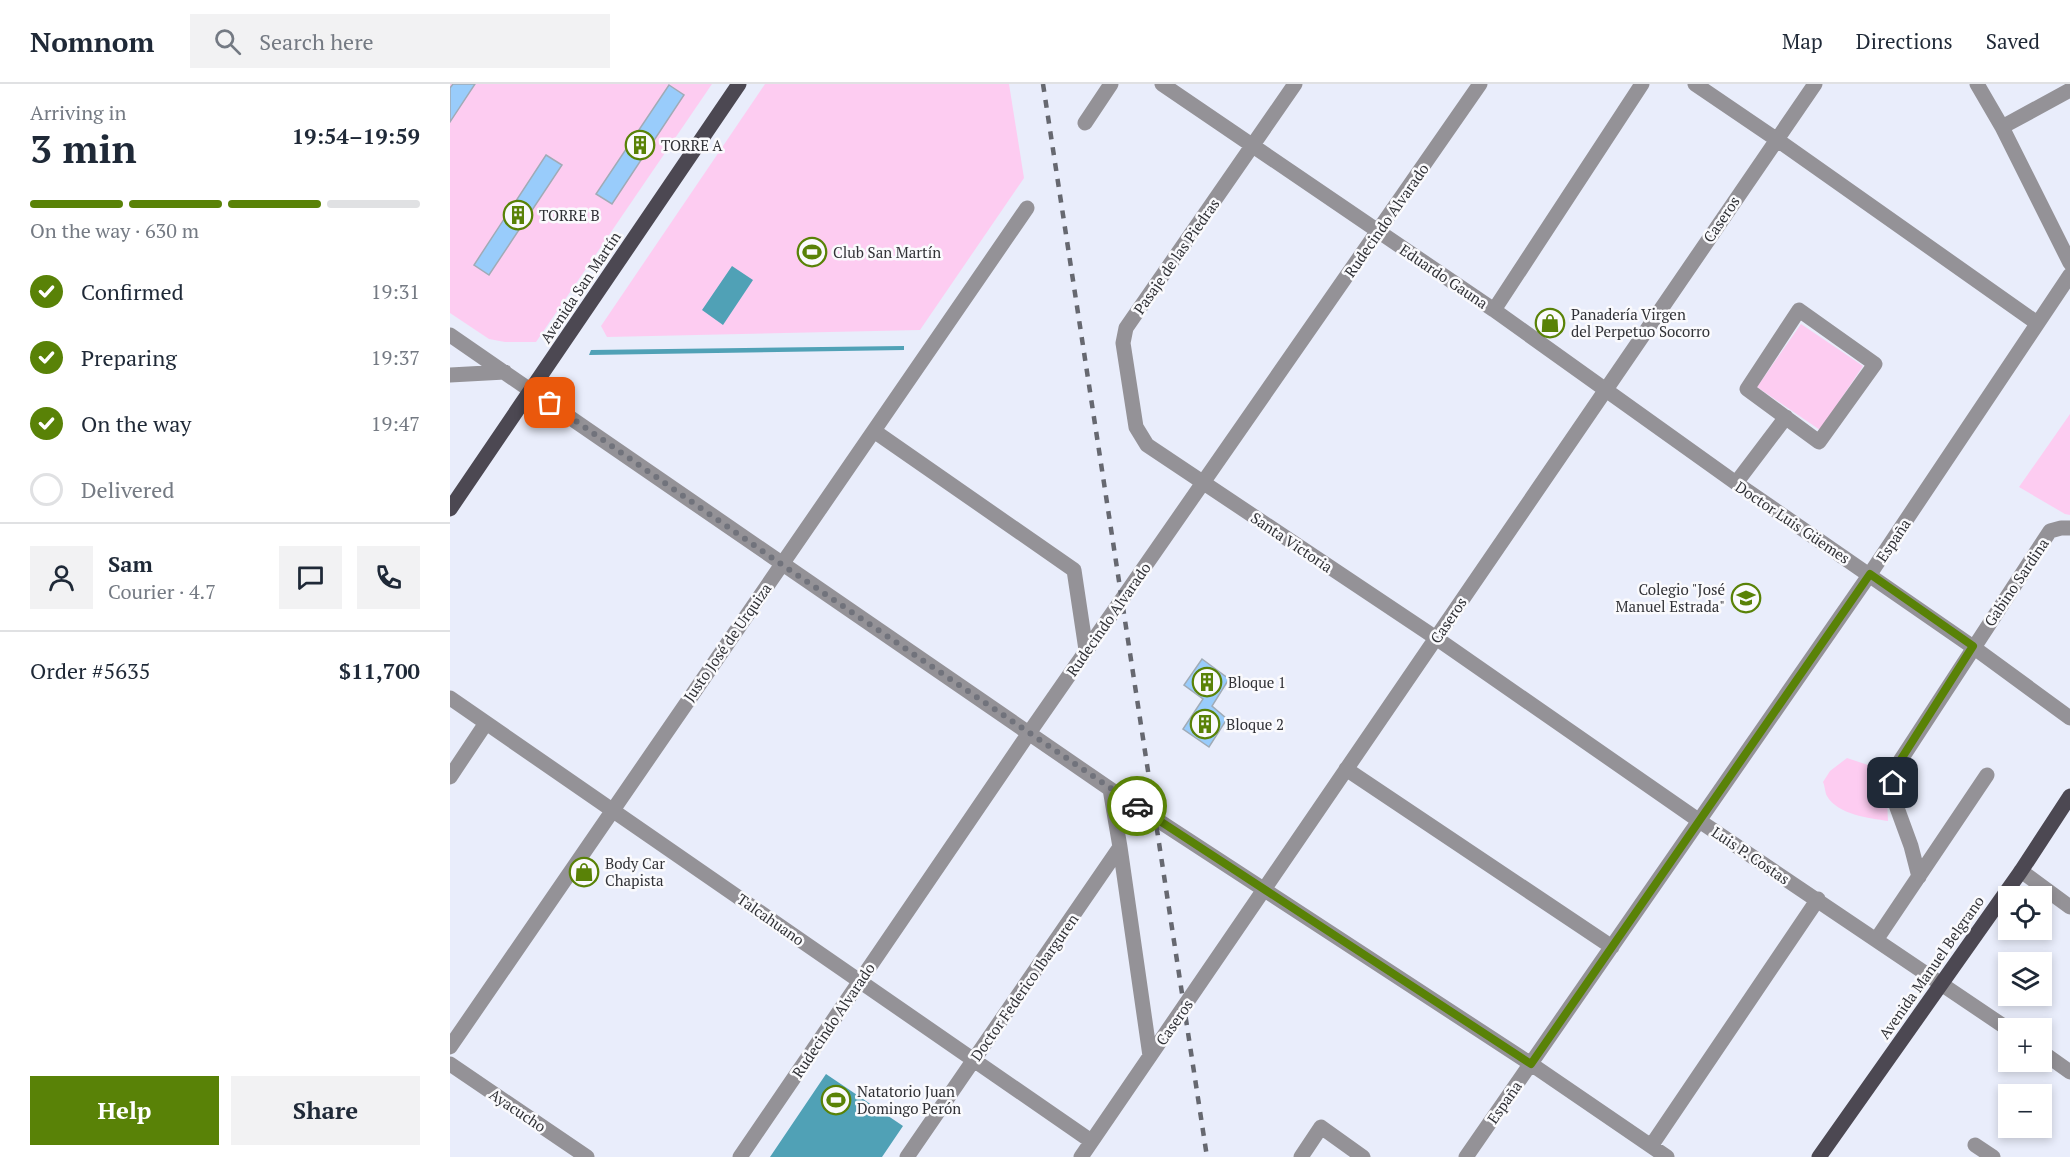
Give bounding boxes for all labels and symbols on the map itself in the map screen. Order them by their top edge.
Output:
building icon: TORRE A [624,129,656,161]
place label: TORRE A [661,135,723,155]
street label: Rudecindo Alvarado [1339,159,1433,281]
street label: Caseros [1698,192,1744,246]
street label: Pasaje de las Piedras [1129,194,1223,318]
building icon: TORRE B [502,199,534,231]
place label: TORRE B [539,205,600,225]
street label: Avenida San Martín [535,227,625,347]
sports icon: Club San Martín [796,236,828,268]
street label: Eduardo Gauna [1396,239,1492,313]
place label: Club San Martín [833,242,941,262]
place label: Panadería Virgen del Perpetuo Socorro [1571,304,1710,341]
shop icon: Panadería Virgen del Perpetuo Socorro [1534,307,1566,339]
pin [524,377,575,428]
street label: Doctor Luis Güemes [1732,476,1854,568]
street label: Santa Victoria [1247,507,1337,577]
street label: España [1871,514,1915,565]
street label: Gabino Sardina [1979,534,2053,630]
street label: Rudecindo Alvarado [1061,558,1155,680]
street label: Justo José de Urquiza [679,578,776,705]
place label: Colegio "José Manuel Estrada" [1615,579,1725,616]
school or university icon: Colegio "José Manuel Estrada" [1730,582,1762,614]
street label: Caseros [1425,593,1471,647]
building icon: Bloque 1 [1191,666,1223,698]
place label: Bloque 1 [1228,672,1286,692]
building icon: Bloque 2 [1189,708,1221,740]
place label: Bloque 2 [1226,714,1284,734]
pin [1867,757,1918,808]
courier [1107,776,1167,836]
street label: Luis P. Costas [1708,822,1794,888]
place label: Body Car Chapista [605,853,665,890]
shop icon: Body Car Chapista [568,856,600,888]
street label: Talcahuano [733,889,809,949]
street label: Avenida Manuel Belgrano [1874,891,1988,1043]
street label: Doctor Federico Ibarguren [966,909,1082,1064]
street label: Rudecindo Alvarado [787,959,879,1081]
street label: Caseros [1151,995,1197,1049]
street label: España [1482,1076,1526,1127]
place label: Natatorio Juan Domingo Perón [857,1081,961,1118]
street label: Ayacucho [486,1084,550,1136]
sports icon: Natatorio Juan Domingo Perón [820,1084,852,1116]

